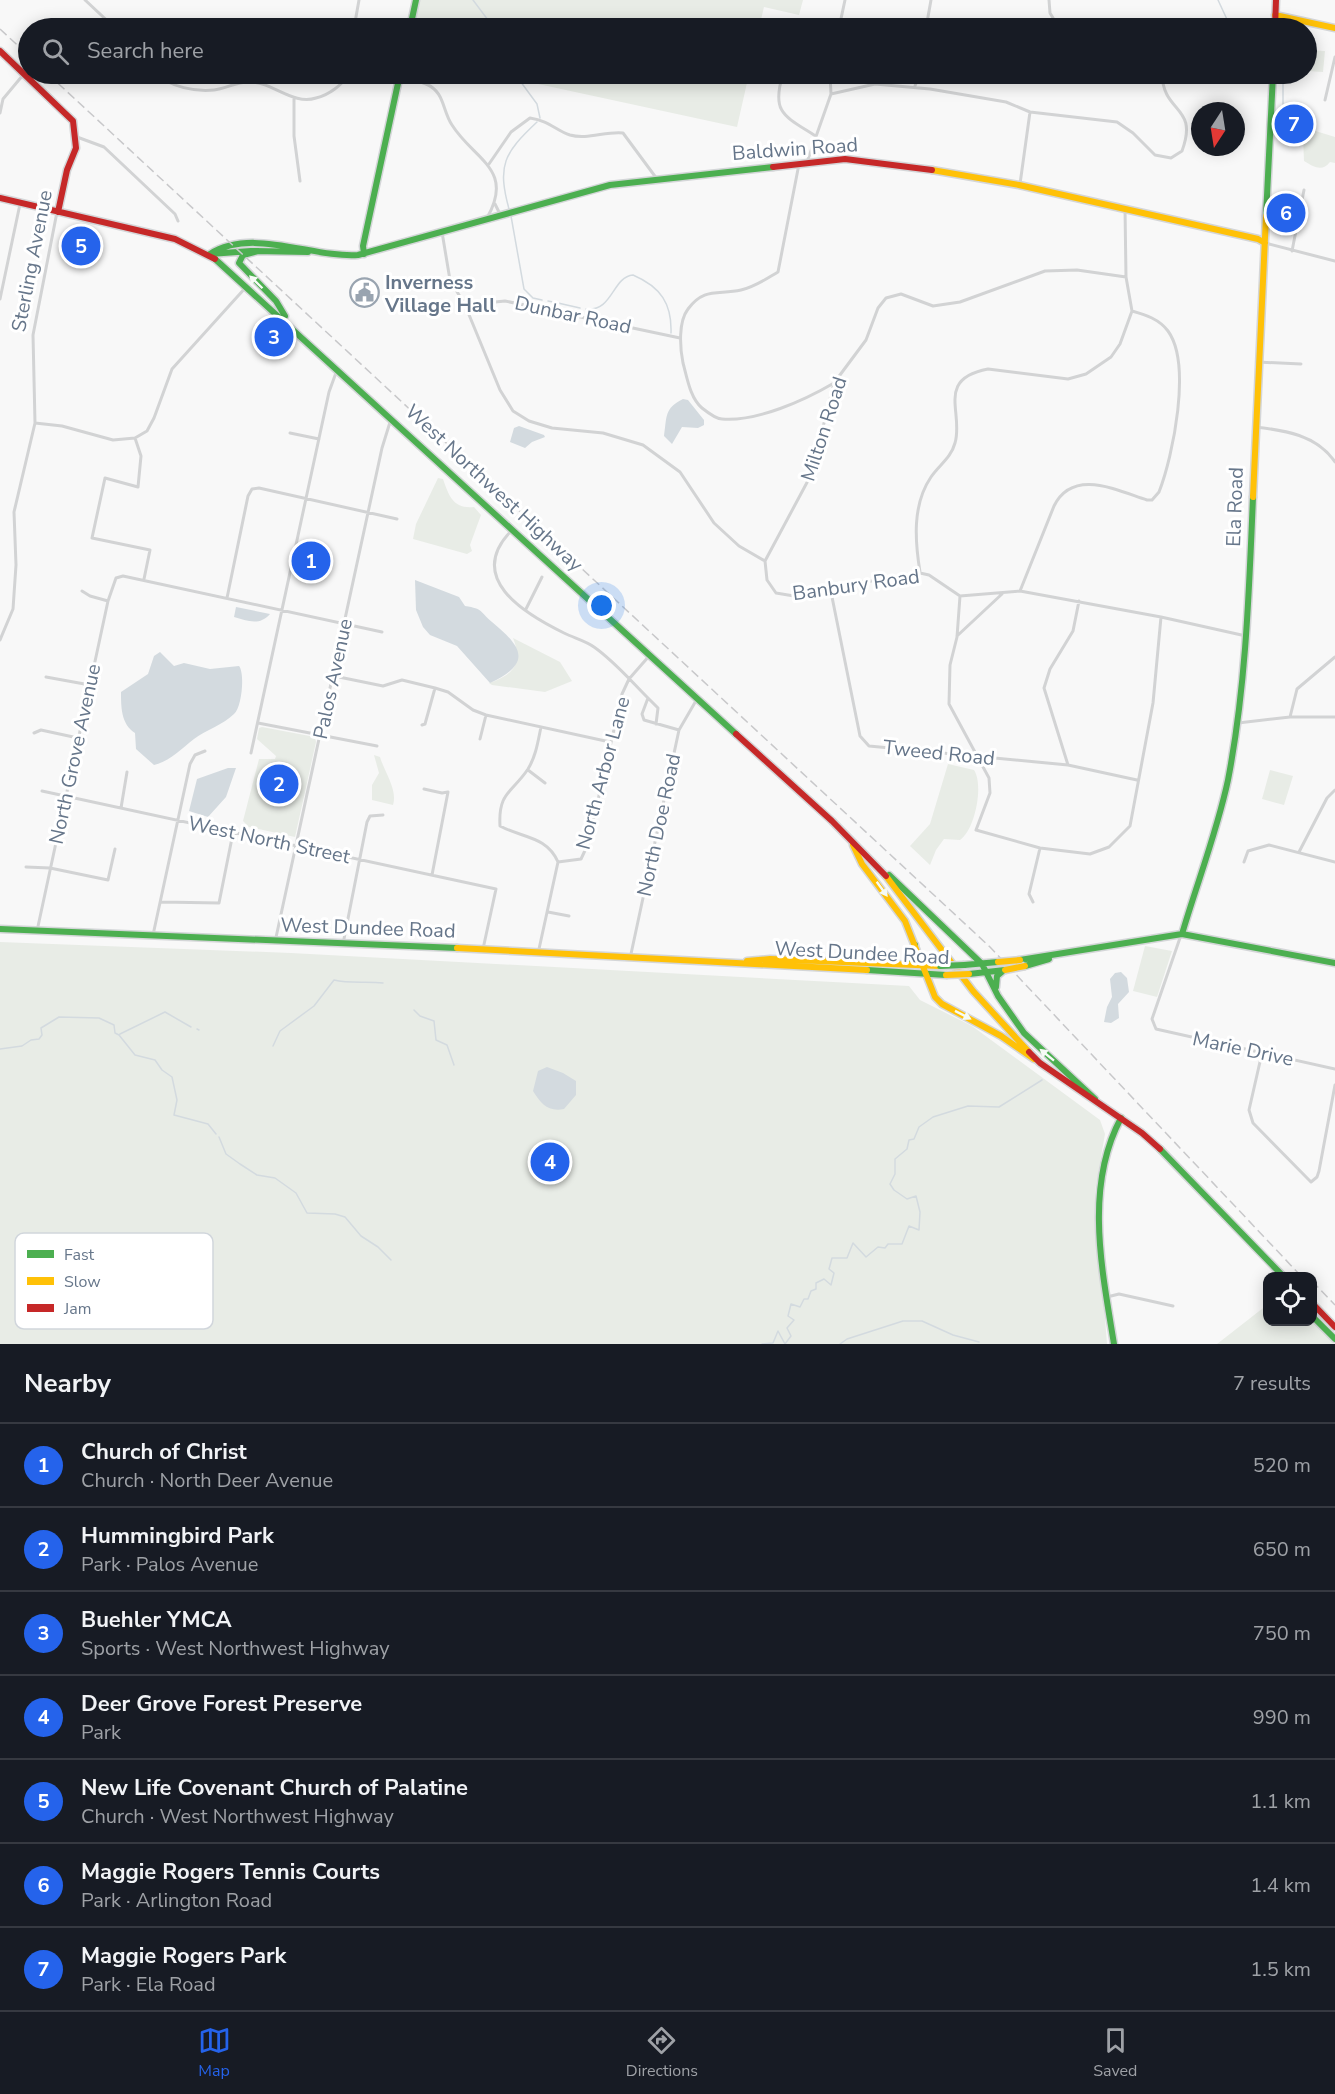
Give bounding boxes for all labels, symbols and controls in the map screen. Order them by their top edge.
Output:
search box [18,18,1317,84]
icon: search [39,35,72,68]
text: Search here [87,36,204,66]
north arrow [1191,102,1245,156]
pin: 7 [1274,102,1314,146]
street label: Baldwin Road [731,131,859,167]
street label: Sterling Avenue [5,188,59,334]
pin: 6 [1266,190,1306,236]
pin: 5 [62,224,100,268]
place label: Inverness Village Hall [384,269,496,319]
one-way arrow [249,275,264,289]
public building icon: Inverness Village Hall [348,277,380,309]
street label: Dunbar Road [512,289,634,341]
pin: 3 [254,314,294,360]
street label: Milton Road [794,373,854,485]
street label: West Northwest Highway [399,398,589,578]
street label: Ela Road [1220,467,1250,547]
pin: 1 [292,538,330,584]
street label: Banbury Road [791,563,921,607]
your location [587,591,616,620]
street label: Palos Avenue [307,616,359,742]
street label: North Grove Avenue [43,661,107,847]
street label: North Arbor Lane [570,693,636,853]
street label: Tweed Road [882,734,996,772]
street label: North Doe Road [631,751,687,899]
pin: 2 [260,762,298,806]
street label: West North Street [186,810,353,871]
one-way arrow [876,881,888,897]
street label: West Dundee Road [280,911,456,945]
street label: West Dundee Road [774,935,950,971]
one-way arrow [955,1010,972,1020]
street label: Marie Drive [1190,1025,1296,1073]
one-way arrow [1039,1050,1054,1062]
pin: 4 [530,1140,570,1184]
legend [15,1233,213,1329]
text: Fast [64,1244,95,1266]
text: Slow [64,1271,101,1293]
map controls [1263,1272,1317,1326]
button: locate [1263,1272,1317,1326]
text: Jam [63,1298,91,1320]
text: Nearby [24,1366,111,1401]
text: 7 results [1233,1370,1311,1397]
text: Church of Christ [81,1437,247,1467]
text: 1 [38,1452,50,1479]
text: 520 m [1253,1452,1311,1479]
text: Church · North Deer Avenue [81,1467,333,1494]
text: Hummingbird Park [81,1521,274,1551]
text: 2 [38,1536,50,1563]
text: 650 m [1253,1536,1311,1563]
text: Park · Palos Avenue [81,1551,258,1578]
text: Buehler YMCA [81,1605,232,1635]
text: 3 [38,1620,50,1647]
text: 750 m [1253,1620,1311,1647]
text: Sports · West Northwest Highway [81,1635,389,1662]
text: Deer Grove Forest Preserve [81,1689,362,1719]
text: 4 [38,1704,50,1731]
text: 990 m [1253,1704,1311,1731]
text: Park [81,1719,121,1746]
text: New Life Covenant Church of Palatine [81,1773,468,1803]
text: 5 [38,1788,50,1815]
text: 1.1 km [1250,1788,1311,1815]
text: Church · West Northwest Highway [81,1803,394,1830]
text: Maggie Rogers Tennis Courts [81,1857,380,1887]
text: 6 [38,1872,50,1899]
text: 1.4 km [1250,1872,1311,1899]
text: Park · Arlington Road [81,1887,272,1914]
text: Maggie Rogers Park [81,1941,286,1971]
text: 7 [38,1956,50,1983]
text: 1.5 km [1250,1956,1311,1983]
text: Park · Ela Road [81,1971,216,1998]
tab: Map [198,2024,231,2082]
tab: Directions [626,2024,698,2082]
tab: Saved [1093,2024,1137,2082]

